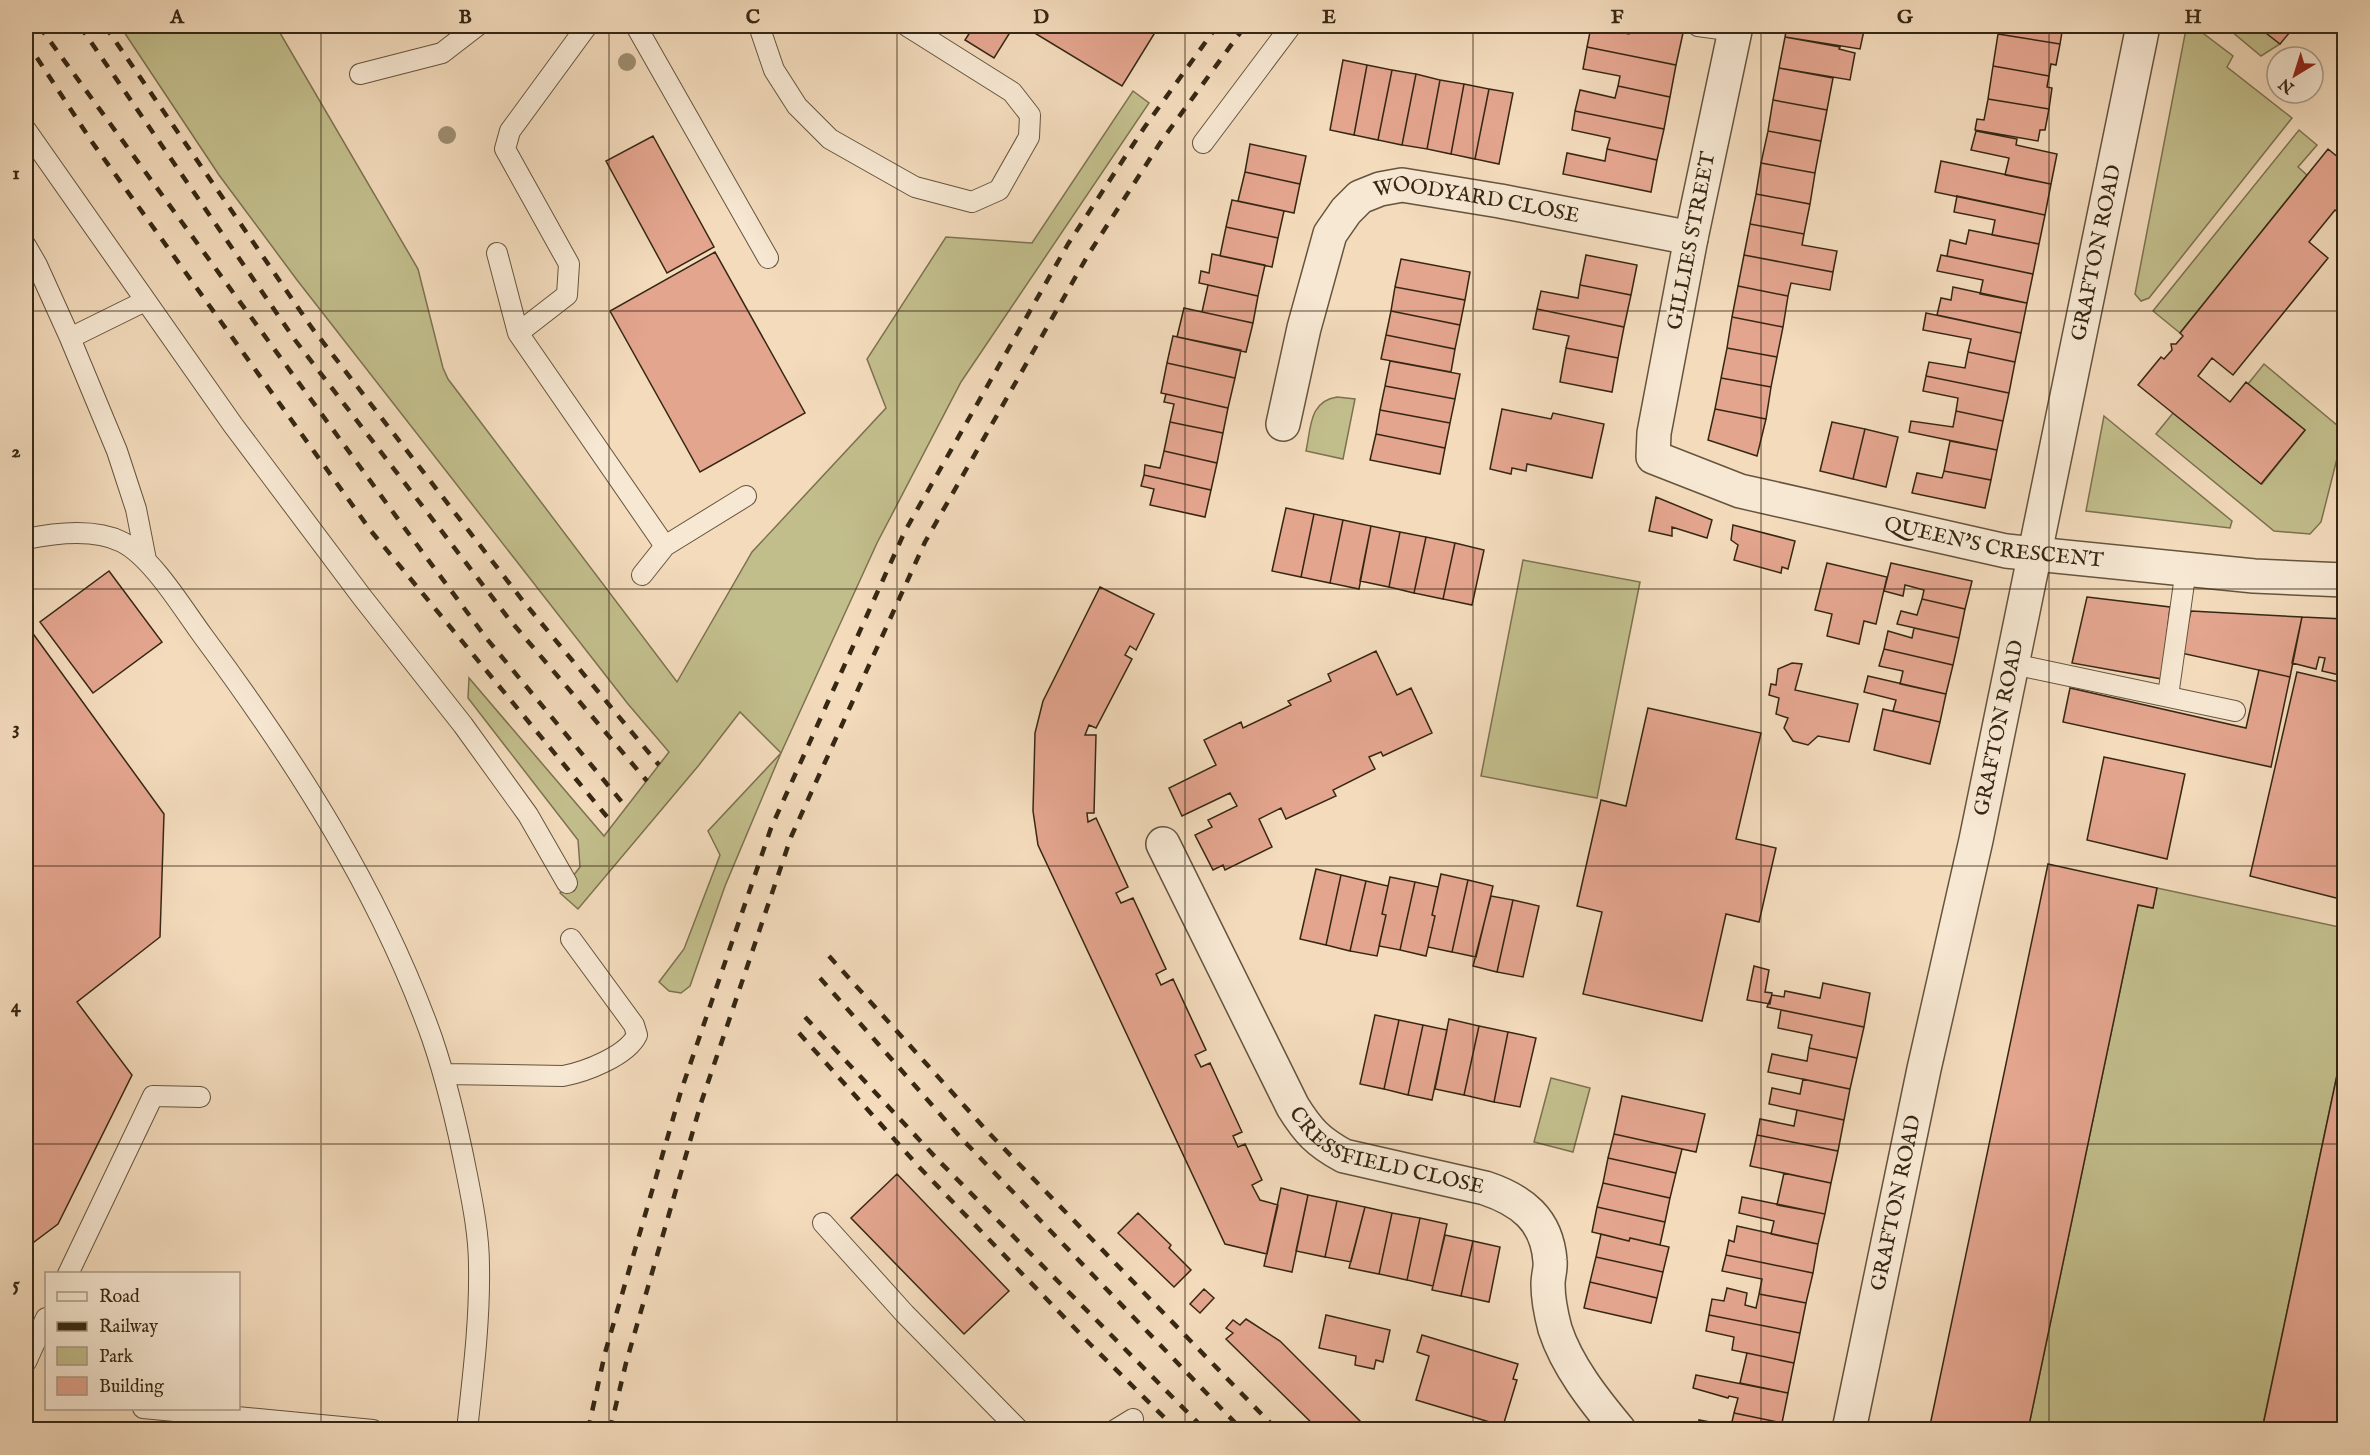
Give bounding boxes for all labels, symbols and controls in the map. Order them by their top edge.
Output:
text: A [169,5,185,30]
text: B [458,5,472,30]
text: C [746,5,760,30]
text: D [1033,5,1049,30]
text: E [1322,5,1336,30]
text: F [1611,5,1624,30]
text: G [1897,5,1914,30]
text: H [2184,5,2202,30]
north arrow [2265,45,2325,105]
text: N [2275,73,2299,98]
street label: GILLIES STREET [1661,149,1723,332]
text: 1 [12,161,20,186]
street label: GRAFTON ROAD [2065,162,2128,343]
street label: WOODYARD CLOSE [1371,170,1582,230]
text: 2 [11,439,21,464]
street label: QUEEN'S CRESCENT [1882,510,2105,574]
street label: GRAFTON ROAD [1968,637,2030,818]
text: 3 [12,716,20,741]
text: 4 [11,994,22,1019]
street label: CRESSFIELD CLOSE [1283,1101,1487,1201]
street label: GRAFTON ROAD [1865,1112,1928,1293]
text: 5 [12,1272,20,1297]
legend [45,1272,240,1410]
text: Road [99,1286,140,1309]
text: Railway [99,1316,158,1339]
text: Park [99,1346,134,1369]
text: Building [99,1376,164,1399]

